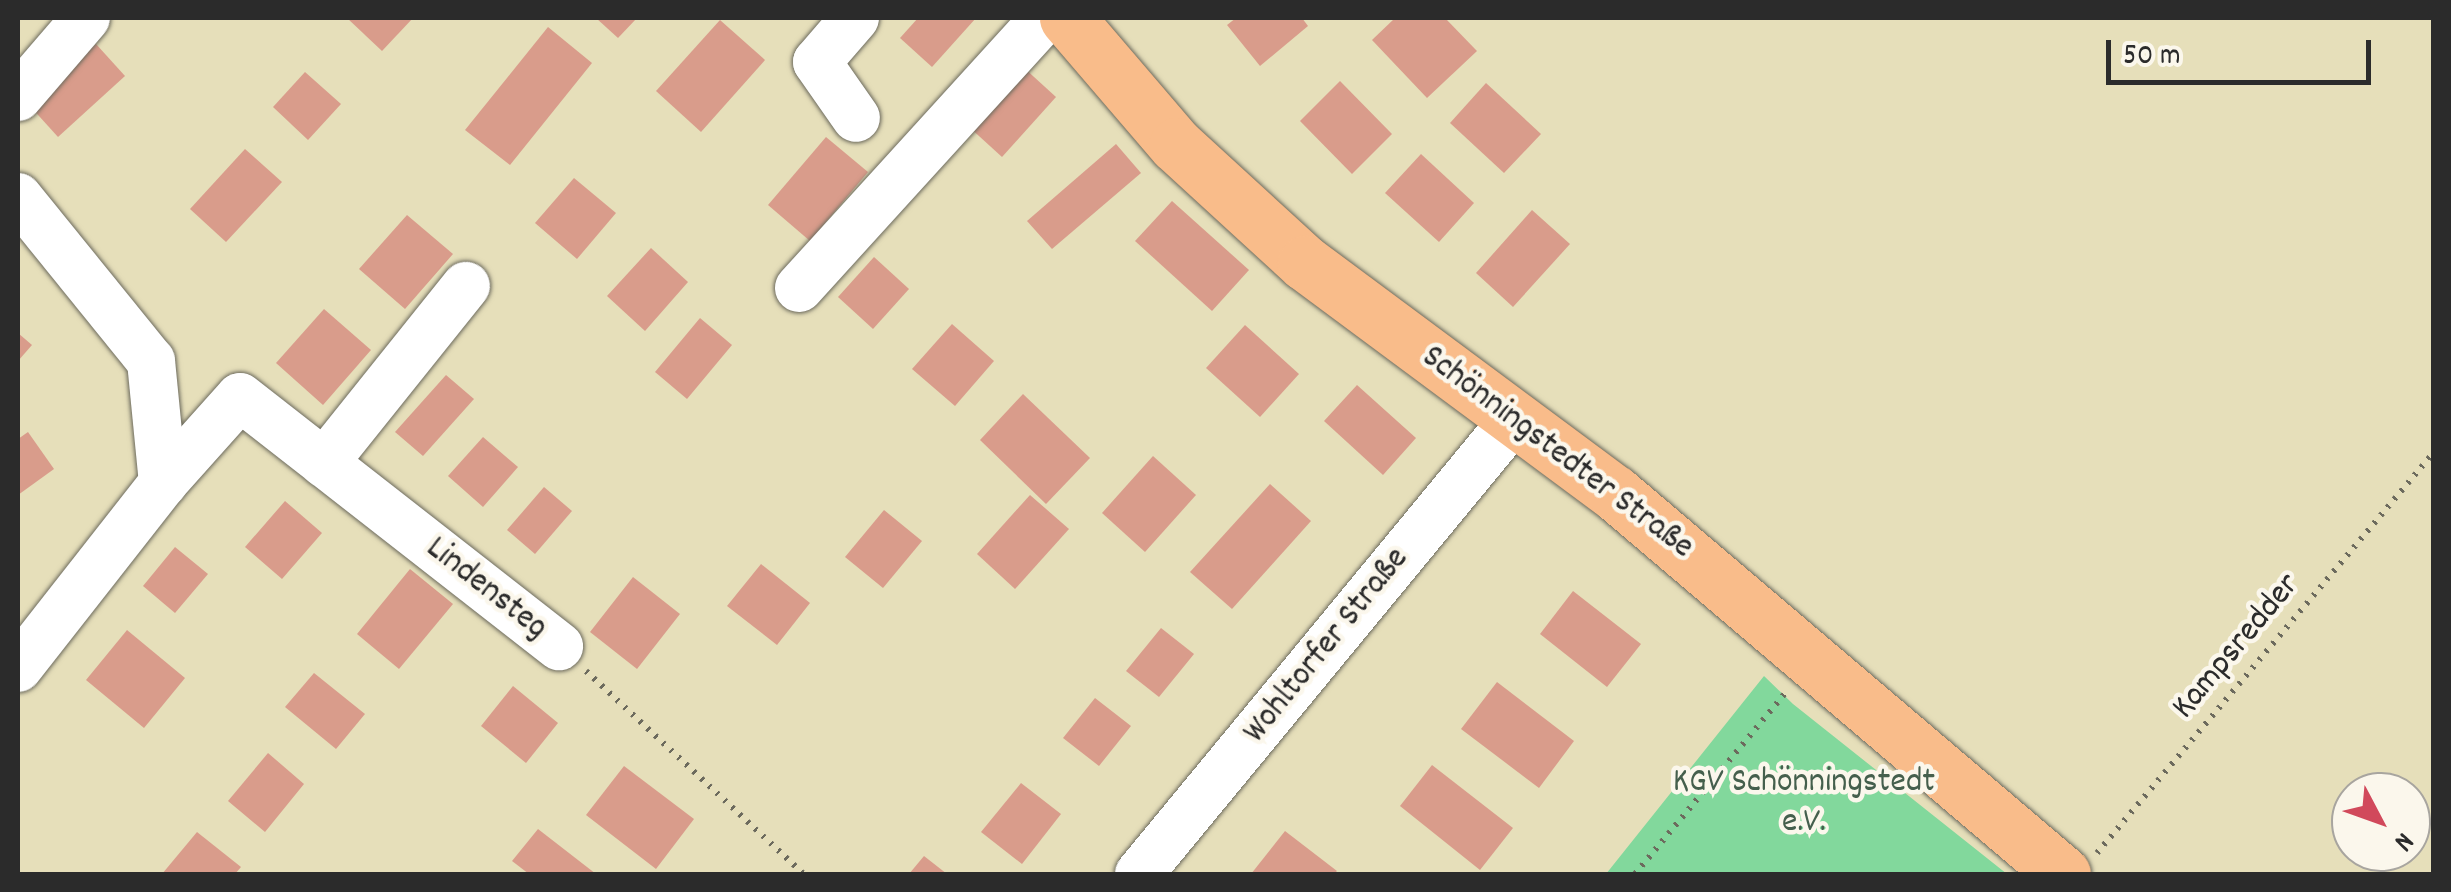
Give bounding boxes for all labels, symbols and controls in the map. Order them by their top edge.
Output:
scale bar [2111,20,2376,82]
text: 50 m [2123,36,2181,79]
street label: Schönningstedter Straße [1413,337,1701,569]
street label: Lindensteg [417,528,555,650]
street label: Wohltorfer Straße [1235,540,1419,752]
street label: Kampsredder [2164,566,2310,728]
park label: KGV Schönningstedt e.V. [1673,762,1935,844]
north arrow [2331,772,2431,872]
text: N [2382,822,2422,859]

